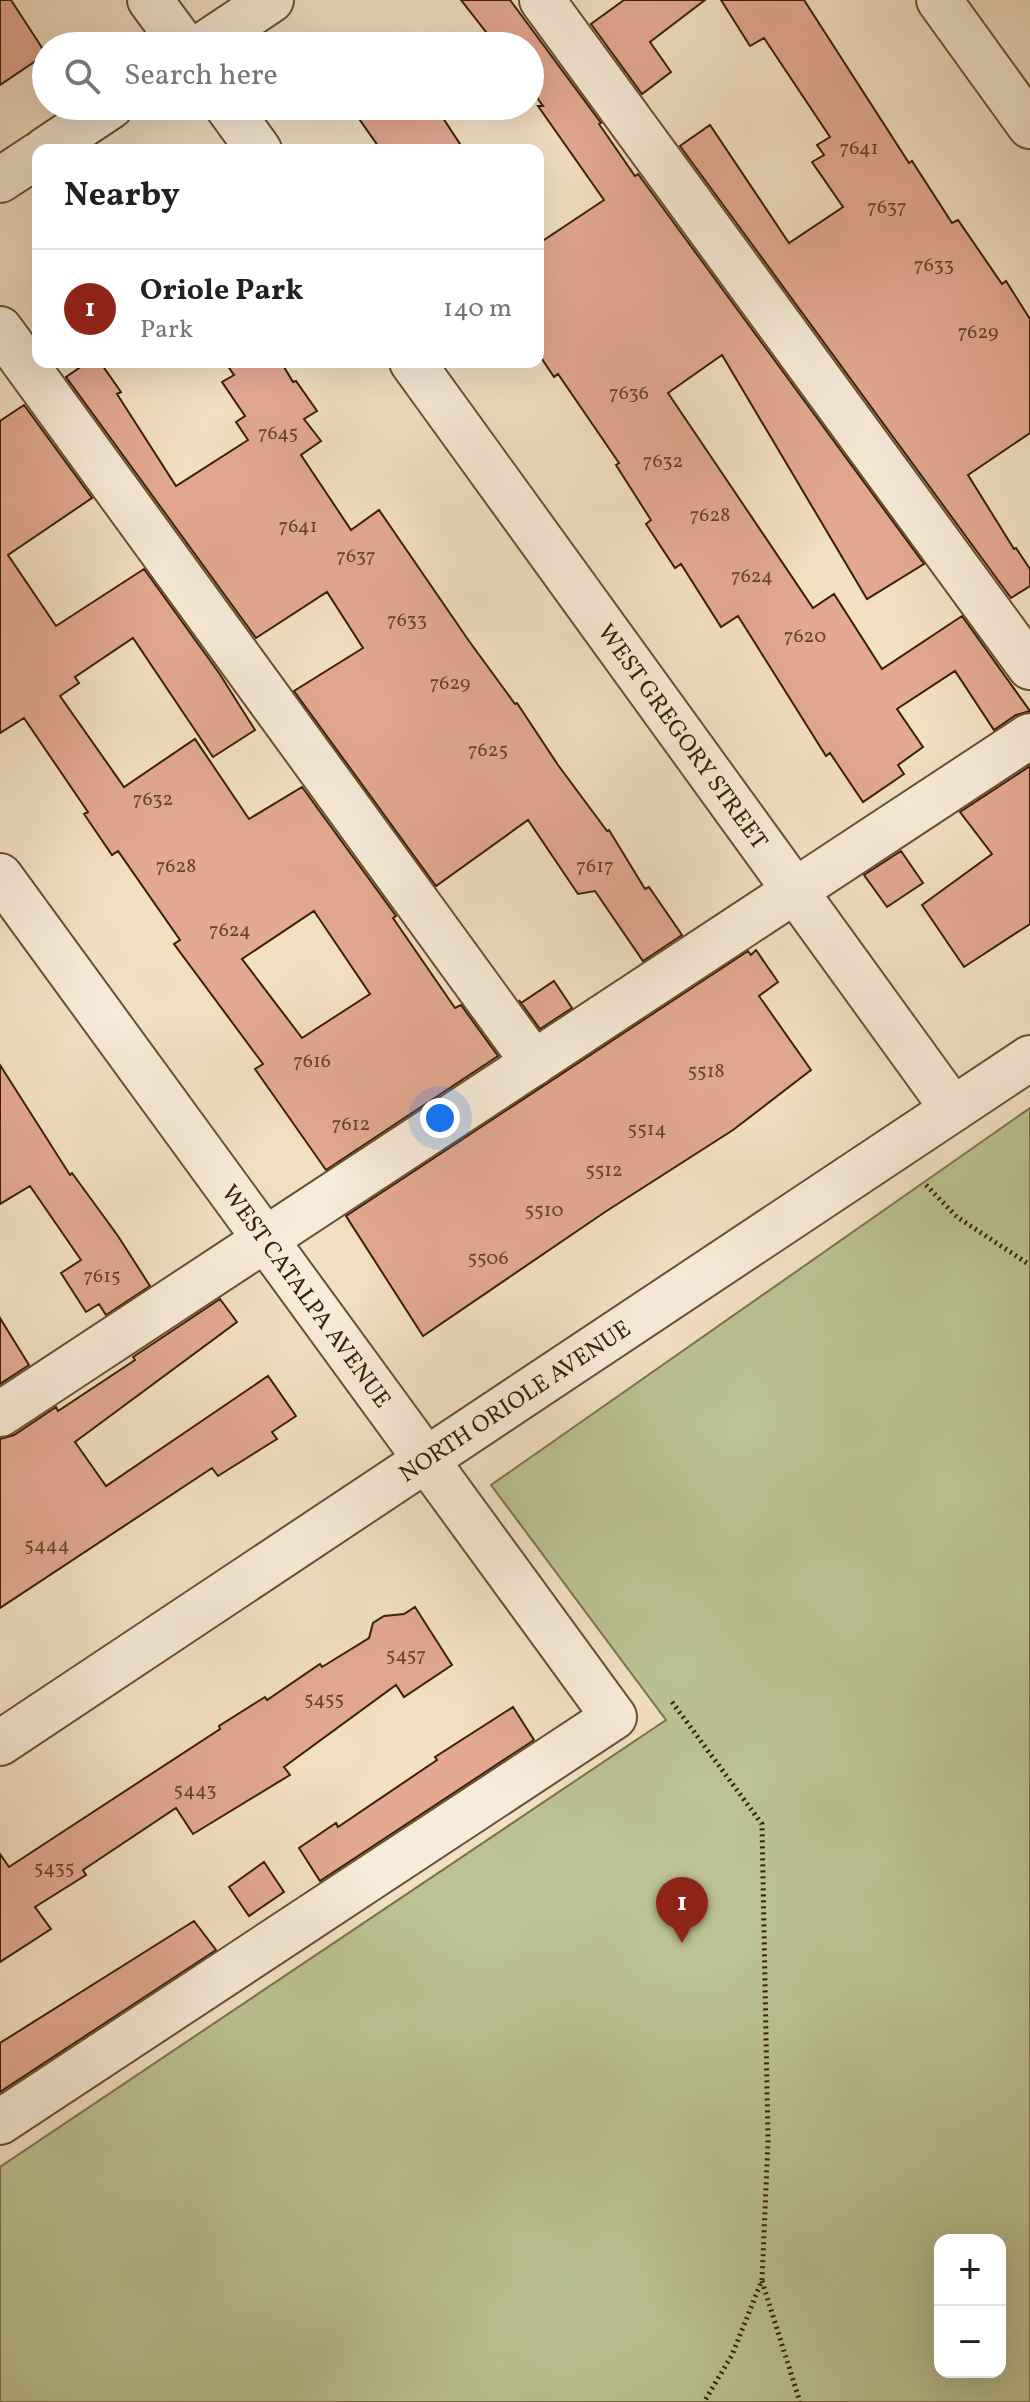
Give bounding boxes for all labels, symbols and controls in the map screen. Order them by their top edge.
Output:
search box [32,32,544,120]
icon: search [60,54,104,98]
text: Search here [124,55,278,97]
house number: 7641 [840,135,878,163]
text: Nearby [64,173,180,220]
house number: 7637 [867,194,907,222]
house number: 7633 [914,252,954,280]
text: Oriole Park [140,270,303,312]
text: 1 [85,291,95,327]
text: 140 m [443,291,512,327]
text: Park [140,312,193,348]
house number: 7629 [958,319,998,347]
house number: 7636 [609,380,649,408]
house number: 7645 [258,420,298,448]
house number: 7632 [643,448,683,476]
house number: 7628 [690,502,730,530]
house number: 7641 [279,513,317,541]
house number: 7637 [336,543,376,571]
house number: 7624 [731,563,773,591]
house number: 7633 [387,607,427,635]
street label: WEST GREGORY STREET [588,617,775,857]
house number: 7620 [784,623,826,651]
house number: 7629 [430,670,470,698]
house number: 7625 [468,737,508,765]
house number: 7632 [133,786,173,814]
house number: 7628 [156,853,196,881]
house number: 7617 [576,853,614,881]
house number: 7624 [209,917,251,945]
house number: 7616 [293,1048,331,1076]
house number: 5518 [687,1058,725,1086]
your location [420,1098,460,1138]
house number: 7612 [332,1111,370,1139]
house number: 5514 [628,1116,666,1144]
house number: 5512 [585,1157,623,1185]
street label: WEST CATALPA AVENUE [212,1178,398,1416]
house number: 5510 [524,1197,564,1225]
house number: 5506 [467,1245,509,1273]
house number: 7615 [83,1263,121,1291]
street label: NORTH ORIOLE AVENUE [393,1313,638,1492]
house number: 5444 [24,1532,70,1560]
house number: 5457 [386,1642,426,1670]
house number: 5455 [304,1686,344,1714]
house number: 5443 [174,1777,216,1805]
house number: 5435 [34,1855,74,1883]
pin: 1 [656,1877,708,1943]
map controls [934,2234,1006,2378]
button: + [934,2234,1006,2306]
button: − [934,2306,1006,2378]

